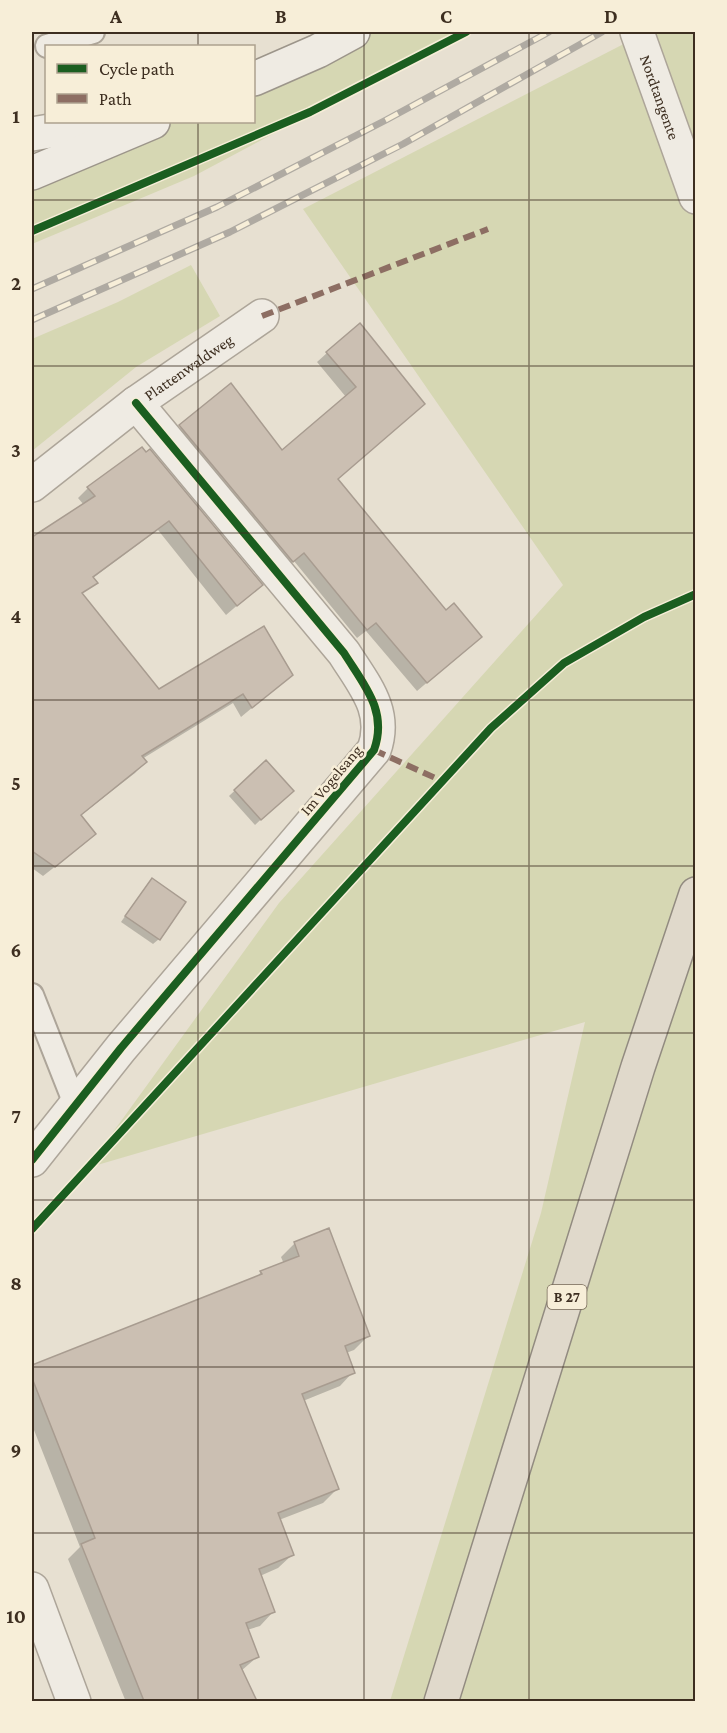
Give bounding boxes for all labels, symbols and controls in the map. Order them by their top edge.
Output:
text: A [109,5,123,27]
text: B [275,5,287,27]
text: C [440,5,452,27]
text: D [604,5,618,27]
legend [45,45,255,123]
street label: Nordtangente [637,52,683,142]
text: Cycle path [99,59,175,79]
text: Path [99,89,132,109]
text: 1 [12,105,20,127]
text: 2 [11,272,21,294]
street label: Plattenwaldweg [141,330,237,403]
text: 3 [11,439,21,461]
text: 4 [11,605,22,627]
street label: Im Vogelsang [297,741,366,819]
text: 5 [11,772,21,794]
text: 6 [11,939,21,961]
text: 7 [11,1105,21,1127]
text: 8 [10,1272,22,1294]
road number: B 27 [548,1285,586,1309]
text: 9 [11,1439,21,1461]
text: 10 [6,1605,26,1627]

